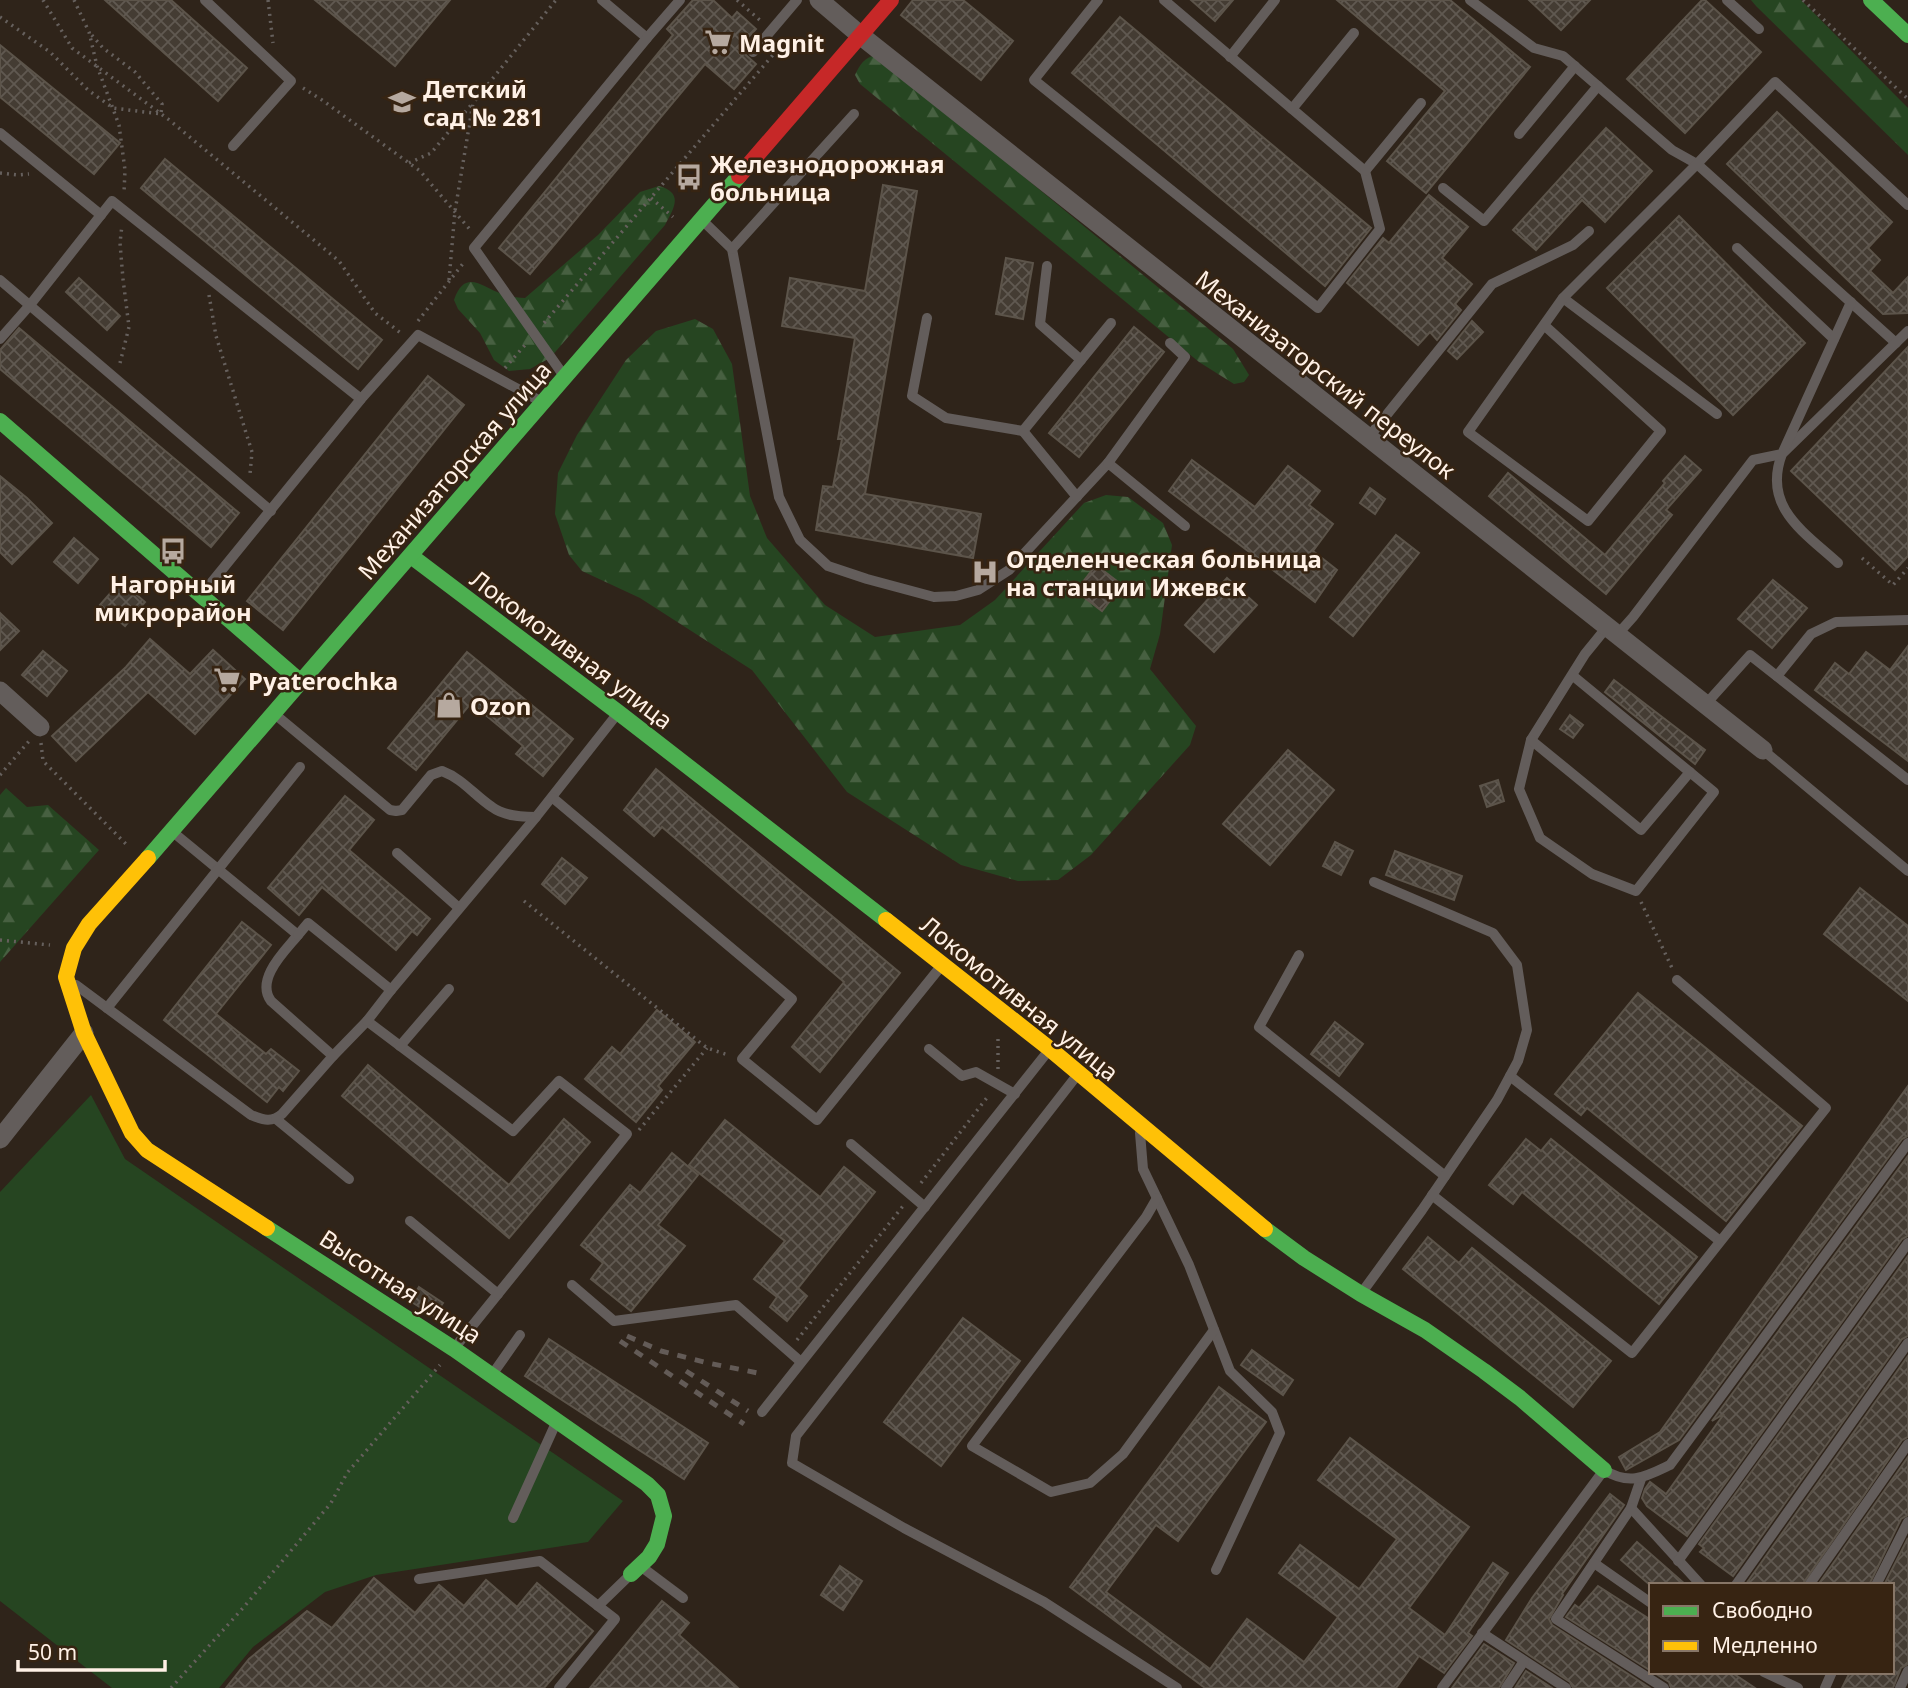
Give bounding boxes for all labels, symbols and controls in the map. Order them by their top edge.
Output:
place label: Magnit [739,26,824,59]
supermarket icon: Magnit [703,27,733,57]
place label: Детский сад № 281 [423,72,544,133]
school or university icon: Детский сад № 281 [387,87,417,117]
place label: Железнодорожная больница [710,147,944,208]
bus stop icon: Железнодорожная больница [674,162,704,192]
street label: Механизаторский переулок [1189,262,1463,486]
street label: Механизаторская улица [350,354,558,586]
bus stop icon: Нагорный микрорайон [158,536,188,566]
place label: Отделенческая больница на станции Ижевск [1006,542,1322,603]
hospital icon: Отделенческая больница на станции Ижевск [970,557,1000,587]
street label: Локомотивная улица [464,562,680,736]
place label: Нагорный микрорайон [94,567,252,628]
place label: Pyaterochka [248,664,398,697]
supermarket icon: Pyaterochka [212,665,242,695]
place label: Ozon [470,689,531,722]
shop icon: Ozon [434,690,464,720]
street label: Локомотивная улица [914,908,1126,1088]
street label: Высотная улица [314,1221,488,1351]
legend [1649,1583,1894,1674]
text: Свободно [1712,1596,1813,1624]
scale bar [18,1628,164,1672]
text: Медленно [1712,1631,1818,1659]
text: 50 m [28,1638,77,1666]

